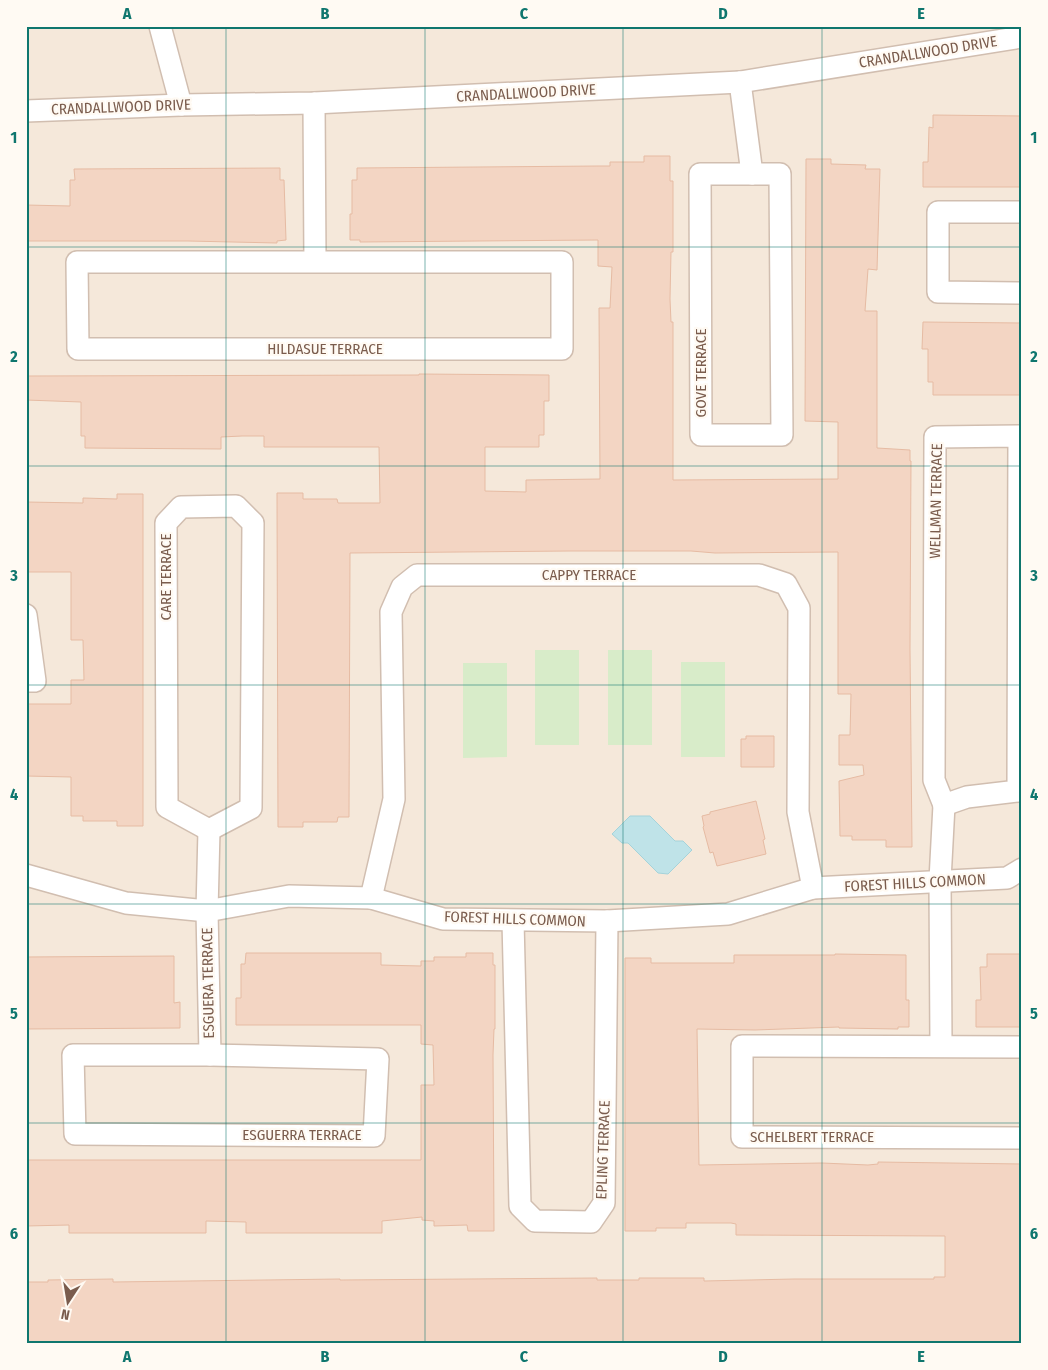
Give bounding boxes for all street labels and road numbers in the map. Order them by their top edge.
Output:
street label: CRANDALLWOOD DRIVE [858,32,998,72]
street label: CRANDALLWOOD DRIVE [456,80,596,106]
street label: CRANDALLWOOD DRIVE [51,96,191,118]
street label: GOVE TERRACE [692,329,710,417]
street label: HILDASUE TERRACE [267,340,383,358]
street label: WELLMAN TERRACE [926,443,946,559]
street label: CARE TERRACE [157,534,175,620]
street label: CAPPY TERRACE [542,566,636,584]
street label: FOREST HILLS COMMON [844,870,986,896]
street label: FOREST HILLS COMMON [444,908,586,930]
street label: ESGUERA TERRACE [198,927,218,1039]
street label: EPLING TERRACE [592,1100,614,1200]
street label: ESGUERRA TERRACE [242,1126,362,1144]
street label: SCHELBERT TERRACE [750,1128,874,1146]

